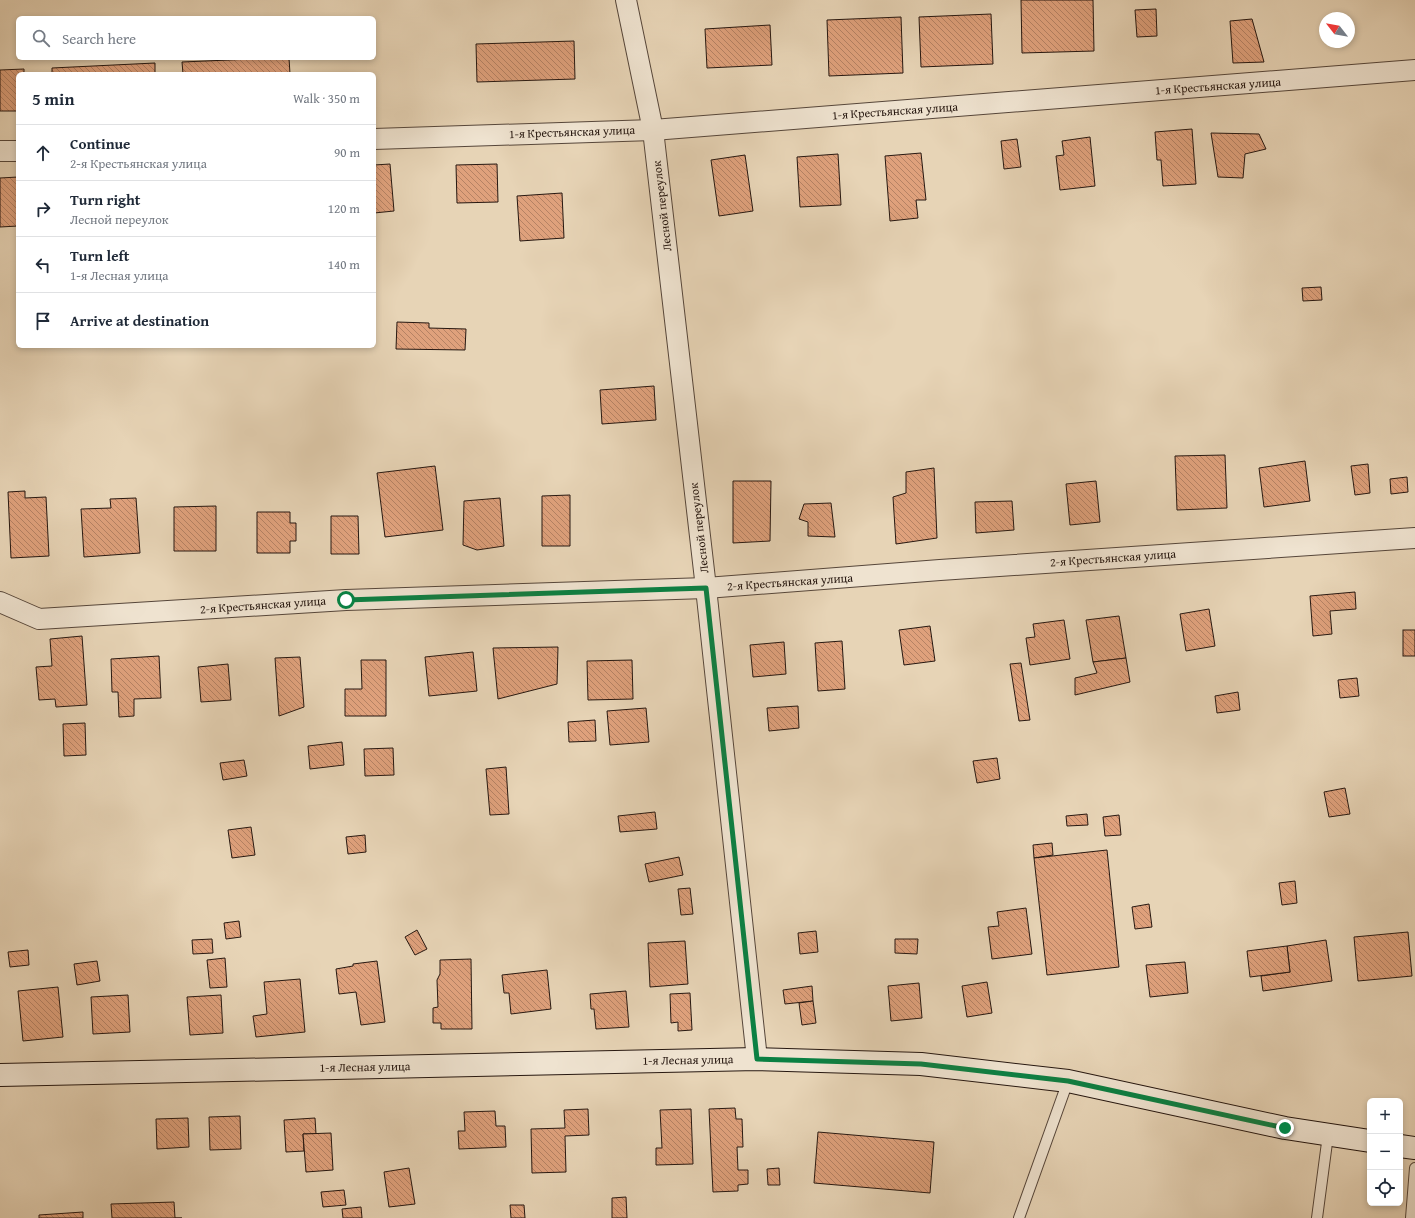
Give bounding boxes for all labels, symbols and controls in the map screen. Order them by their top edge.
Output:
north arrow [1319,12,1355,48]
search box [16,16,376,60]
icon: search [30,27,52,49]
text: Search here [62,28,136,49]
street label: 1-я Крестьянская улица [1154,73,1282,98]
text: 5 min [32,86,74,111]
text: Walk · 350 m [293,89,360,108]
street label: 1-я Крестьянская улица [831,98,959,123]
street label: 1-я Крестьянская улица [509,121,636,142]
text: Continue [70,133,131,154]
icon: ahead [32,142,54,164]
text: 90 m [334,143,360,162]
text: 2-я Крестьянская улица [70,154,207,173]
street label: Лесной переулок [647,159,675,252]
text: Turn right [70,189,141,210]
icon: right [32,198,54,220]
text: 120 m [328,199,360,218]
text: Лесной переулок [70,210,169,229]
text: Turn left [70,245,129,266]
icon: left [32,254,54,276]
text: 140 m [328,255,360,274]
text: 1-я Лесная улица [70,266,169,285]
icon: arrive [32,310,54,332]
text: Arrive at destination [70,310,209,331]
street label: Лесной переулок [684,481,712,574]
street label: 2-я Крестьянская улица [1049,545,1177,570]
street label: 2-я Крестьянская улица [726,569,854,594]
route start [337,591,355,609]
street label: 2-я Крестьянская улица [199,592,327,617]
street label: 1-я Лесная улица [642,1050,734,1069]
street label: 1-я Лесная улица [319,1057,411,1076]
map controls [1367,1098,1403,1206]
button: + [1367,1098,1403,1134]
route end [1276,1119,1294,1137]
button: − [1367,1134,1403,1170]
button: locate [1367,1170,1403,1206]

